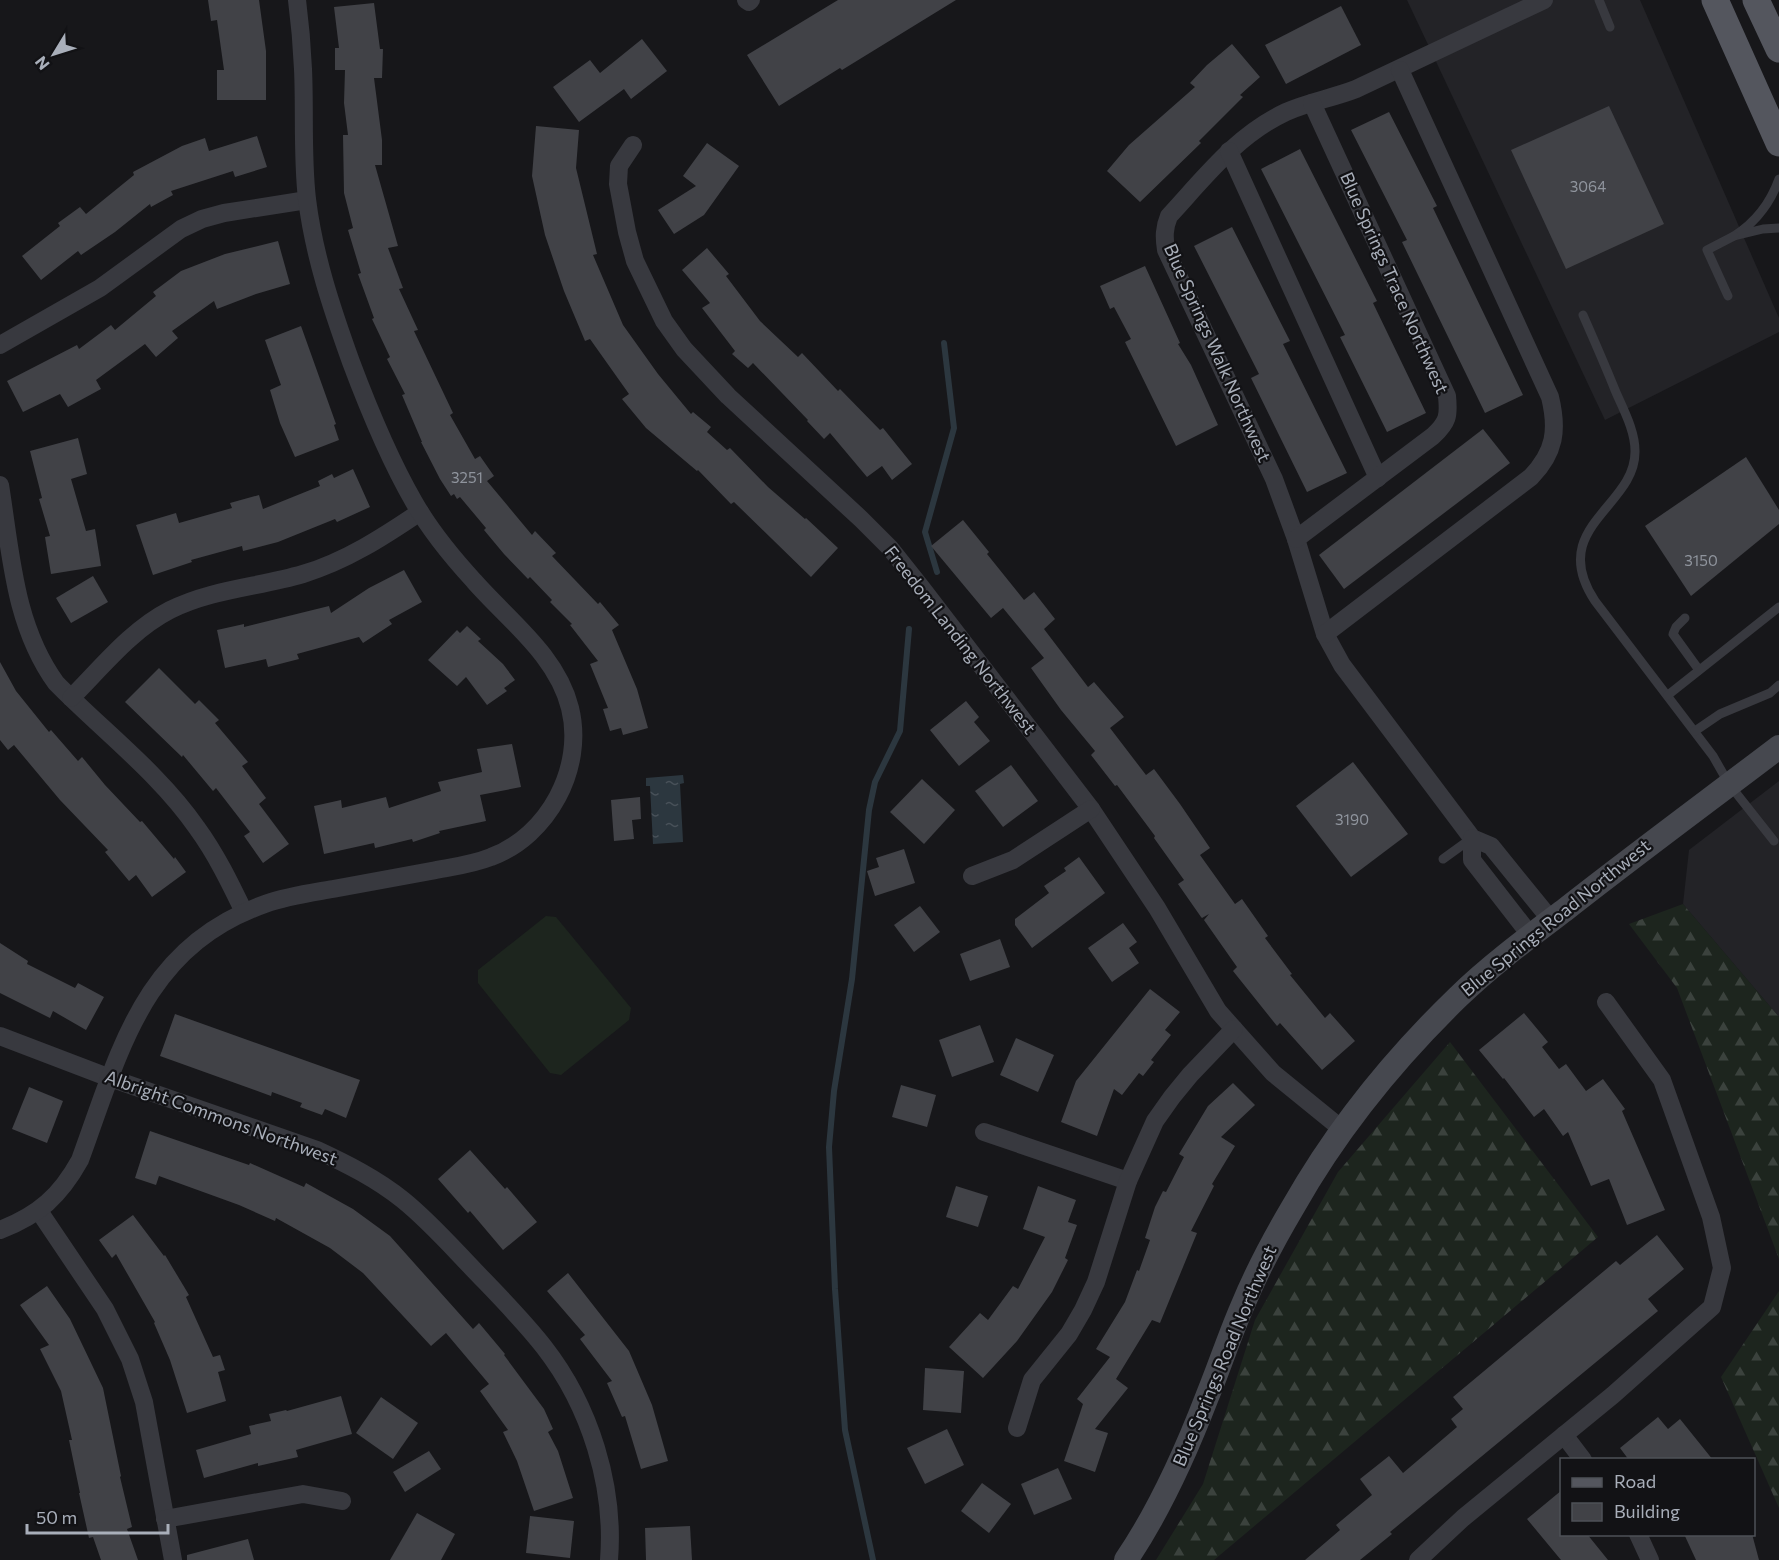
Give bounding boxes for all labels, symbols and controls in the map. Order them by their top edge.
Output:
north arrow [24,24,84,84]
text: N [31,53,53,74]
street label: Blue Springs Trace Northwest [1336,168,1454,397]
house number: 3064 [1570,177,1606,195]
street label: Blue Springs Walk Northwest [1160,240,1276,465]
house number: 3251 [451,468,483,486]
street label: Freedom Landing Northwest [880,541,1041,738]
house number: 3150 [1684,551,1718,569]
house number: 3190 [1335,810,1369,828]
street label: Blue Springs Road Northwest [1456,834,1655,1001]
street label: Albright Commons Northwest [102,1065,341,1169]
street label: Blue Springs Road Northwest [1168,1242,1281,1469]
legend [1560,1458,1755,1536]
text: Road [1614,1470,1656,1492]
scale bar [27,1497,168,1535]
text: Building [1614,1500,1680,1522]
text: 50 m [36,1506,77,1528]

